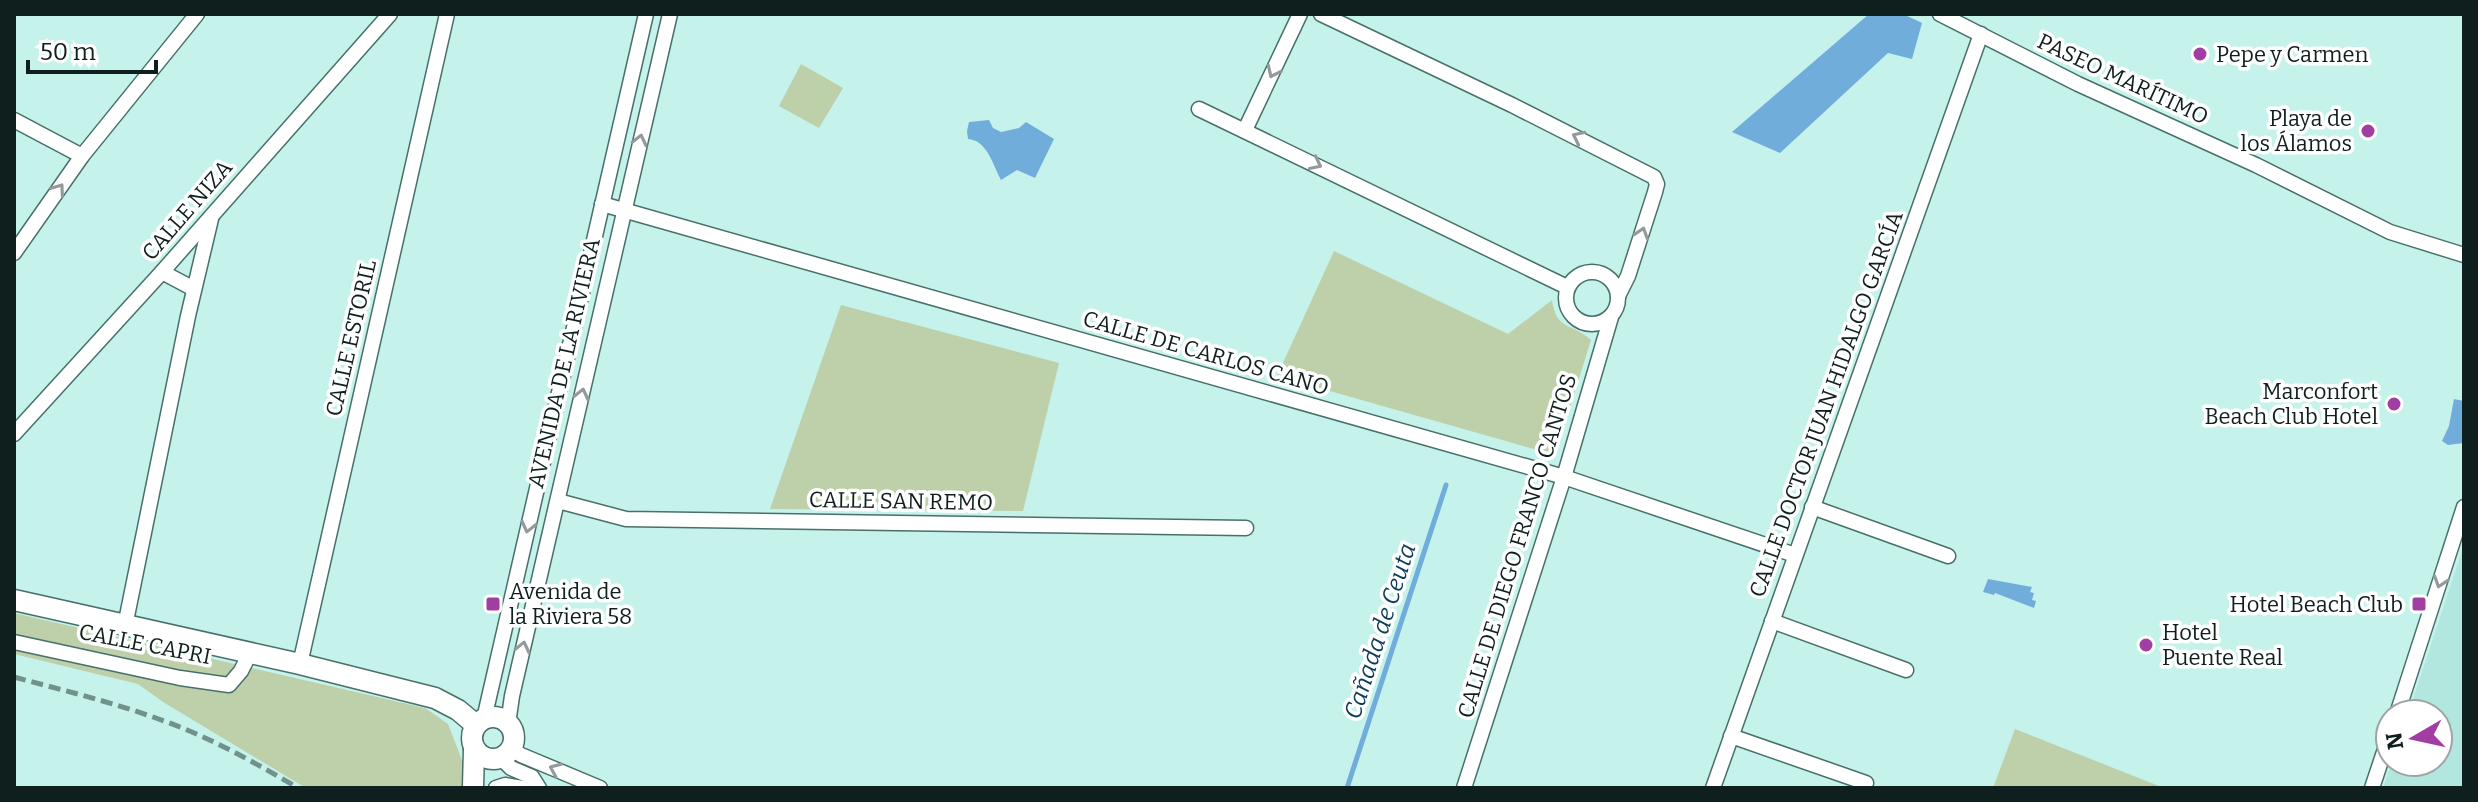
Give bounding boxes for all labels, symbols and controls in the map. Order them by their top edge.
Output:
scale bar [28,24,156,74]
street label: PASEO MARÍTIMO [2033,28,2213,130]
text: 50 m [40,38,96,66]
place label: Pepe y Carmen [2216,41,2369,68]
marker: Pepe y Carmen [2191,45,2209,63]
one-way arrow [1267,64,1283,78]
place label: Playa de los Álamos [2241,105,2352,157]
marker: Playa de los Álamos [2359,122,2377,140]
one-way arrow [1571,132,1586,147]
one-way arrow [631,134,648,148]
street label: CALLE NIZA [136,154,238,266]
one-way arrow [1307,154,1322,170]
one-way arrow [49,184,64,198]
street label: CALLE DOCTOR JUAN HIDALGO GARCÍA [1743,207,1909,601]
one-way arrow [1633,227,1649,241]
street label: AVENIDA DE LA RIVIERA [522,235,606,491]
street label: CALLE ESTORIL [320,257,382,419]
street label: CALLE DE CARLOS CANO [1080,305,1332,401]
street label: CALLE DE DIEGO FRANCO CANTOS [1452,371,1582,721]
place label: Marconfort Beach Club Hotel [2205,378,2378,430]
one-way arrow [573,388,590,401]
marker: Marconfort Beach Club Hotel [2385,395,2403,413]
street label: CALLE SAN REMO [809,486,993,516]
one-way arrow [520,519,537,533]
water label: Cañada de Ceuta [1338,540,1422,722]
one-way arrow [2433,574,2449,588]
place label: Avenida de la Riviera 58 [509,578,632,630]
place label: Hotel Beach Club [2230,591,2403,618]
marker: Avenida de la Riviera 58 [484,595,502,613]
marker: Hotel Beach Club [2410,595,2428,613]
street label: CALLE CAPRI [77,618,213,670]
place label: Hotel Puente Real [2162,619,2283,671]
marker: Hotel Puente Real [2137,636,2155,654]
one-way arrow [514,641,531,655]
north arrow [2374,698,2454,778]
text: N [2380,731,2409,752]
one-way arrow [549,762,563,779]

